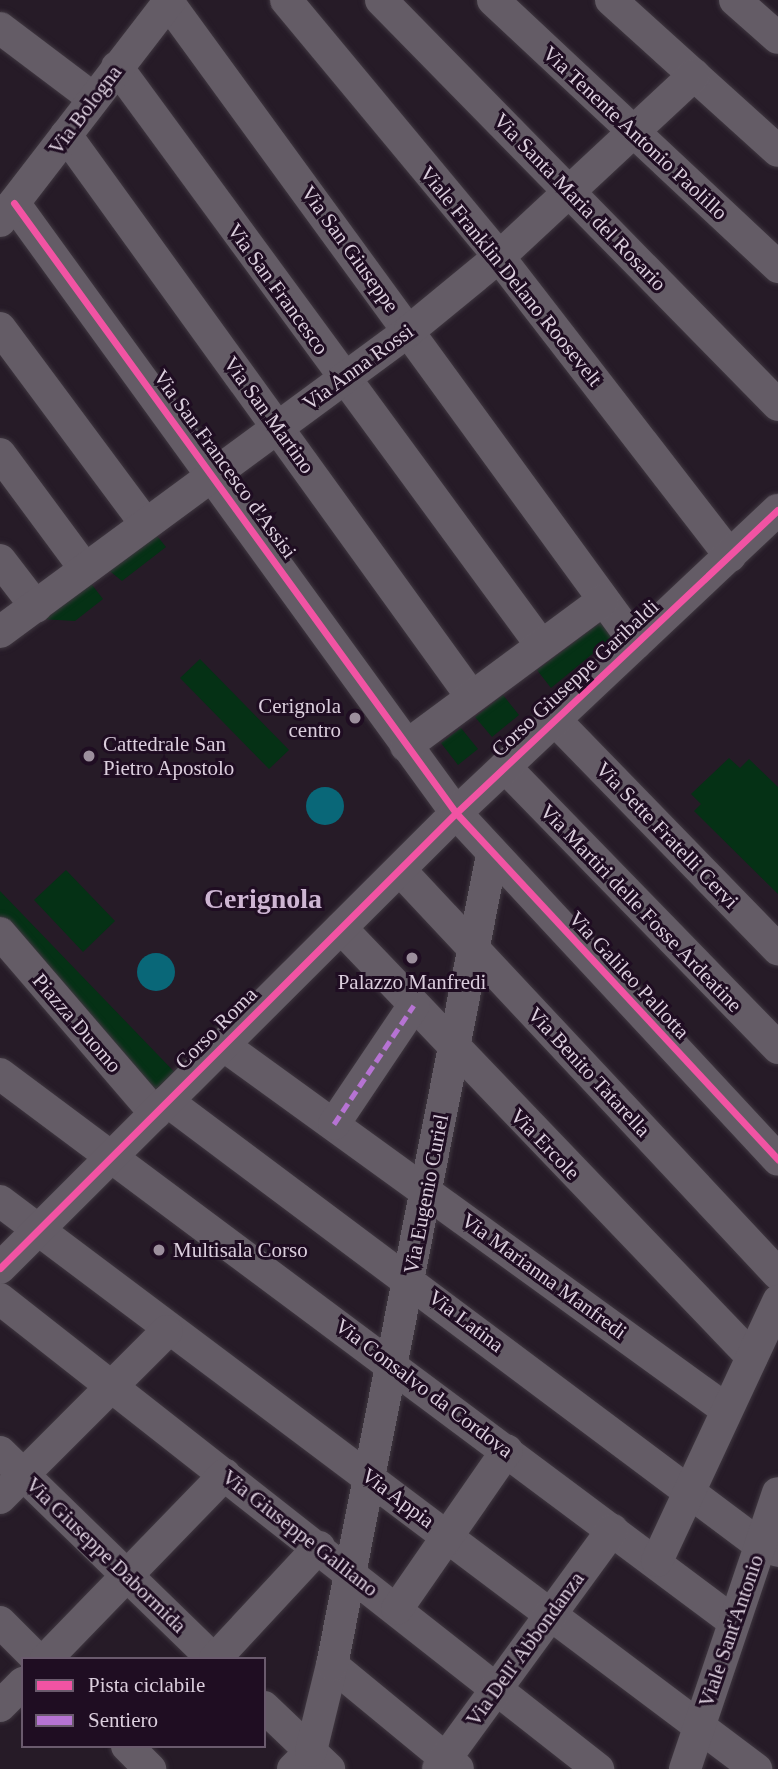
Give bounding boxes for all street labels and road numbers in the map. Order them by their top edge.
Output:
street label: Via Tenente Antonio Paolillo [537,40,733,226]
street label: Via Bologna [43,60,127,160]
street label: Via Santa Maria del Rosario [488,108,672,296]
street label: Viale Franklin Delano Roosevelt [414,161,608,391]
street label: Via San Giuseppe [296,181,404,317]
street label: Via San Francesco [222,218,334,360]
street label: Via Anna Rossi [297,318,419,416]
street label: Via San Martino [218,351,320,479]
street label: Via San Francesco d'Assisi [148,365,302,563]
street label: Corso Giuseppe Garibaldi [486,594,664,762]
street label: Via Sette Fratelli Cervi [591,756,743,914]
street label: Via Martiri delle Fosse Ardeatine [534,798,748,1018]
street label: Via Galileo Pallotta [563,906,695,1044]
street label: Piazza Duomo [27,968,127,1078]
street label: Corso Roma [170,982,262,1074]
street label: Via Benito Tatarella [522,1002,656,1142]
street label: Via Ercole [505,1103,585,1185]
street label: Via Eugenio Curiel [398,1112,454,1276]
street label: Via Marianna Manfredi [456,1208,632,1344]
street label: Via Latina [423,1284,509,1358]
street label: Via Consalvo da Cordova [330,1313,518,1463]
street label: Via Appia [356,1462,440,1534]
street label: Via Giuseppe Galliano [217,1464,383,1602]
street label: Via Giuseppe Dabormida [21,1472,191,1638]
street label: Viale Sant'Antonio [693,1552,769,1710]
street label: Via Dell' Abbondanza [460,1567,590,1731]

